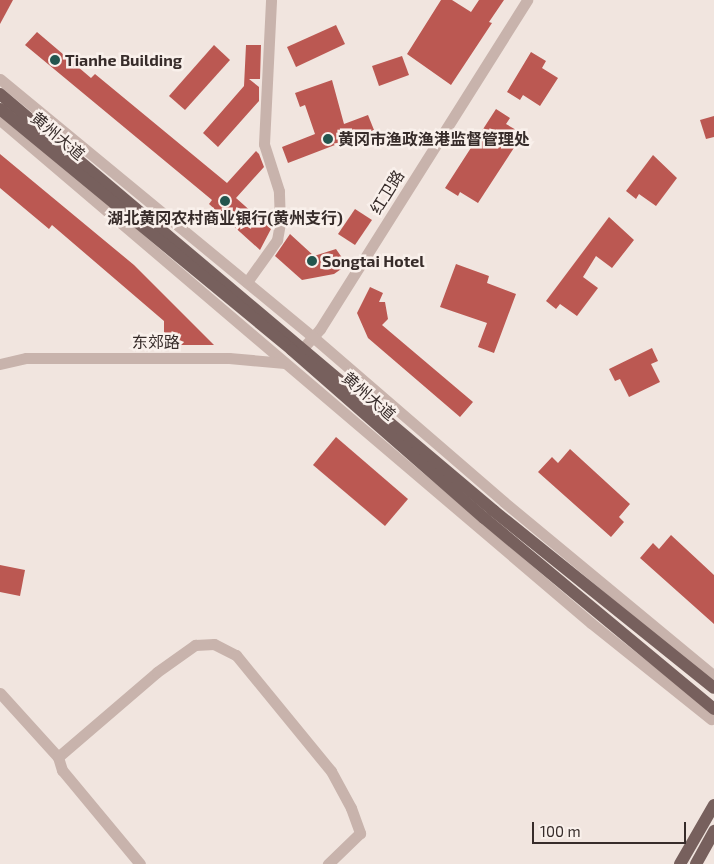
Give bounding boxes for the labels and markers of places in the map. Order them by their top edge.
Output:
place label: Tianhe Building [65,50,182,70]
marker: Tianhe Building [49,54,61,66]
place label: 黄冈市渔政渔港监督管理处 [338,129,530,149]
marker: 黄冈市渔政渔港监督管理处 [322,133,334,145]
marker: 湖北黄冈农村商业银行(黄州支行) [219,195,231,207]
place label: 湖北黄冈农村商业银行(黄州支行) [107,208,343,228]
place label: Songtai Hotel [322,251,425,271]
marker: Songtai Hotel [306,255,318,267]

